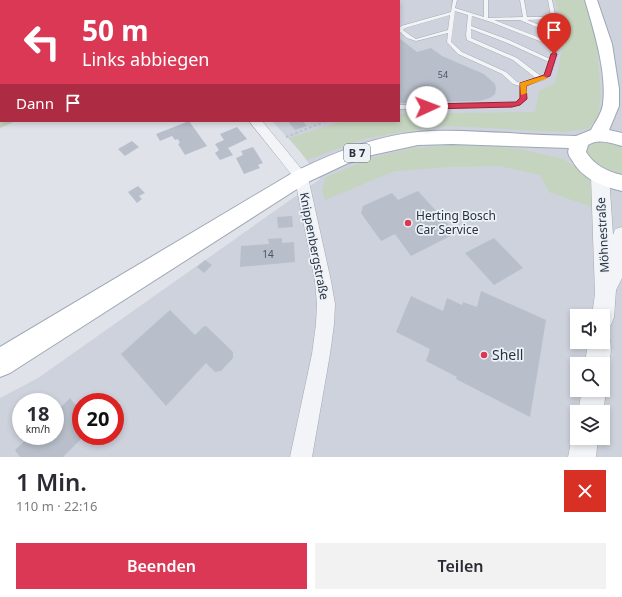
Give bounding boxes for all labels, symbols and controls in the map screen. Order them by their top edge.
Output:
text: 50 m [82,11,149,49]
pin [537,13,571,54]
icon: left [16,16,68,68]
icon: arrive [543,19,565,41]
text: Links abbiegen [82,47,210,71]
house number: 54 [438,68,448,81]
position arrow [406,86,448,128]
icon: arrive [62,92,84,114]
text: Dann [16,93,54,113]
road number: B 7 [344,144,370,162]
street label: Knippenbergstraße [296,191,333,301]
street label: Möhnestraße [592,197,613,273]
place label: Herting Bosch Car Service [416,207,496,238]
marker: Herting Bosch Car Service [403,218,413,228]
house number: 14 [262,247,274,261]
map controls [570,309,610,445]
button: sound [570,309,610,349]
place label: Shell [492,345,523,364]
marker: Shell [479,350,489,360]
button: search [570,357,610,397]
speed limit sign: 20 [72,393,124,445]
text: 18 [27,400,49,427]
button: layers [570,405,610,445]
text: km/h [26,422,50,436]
text: 1 Min. [16,465,87,498]
button: close [564,470,606,512]
text: 110 m · 22:16 [16,497,97,515]
button: Beenden [16,543,307,589]
button: Teilen [315,543,606,589]

